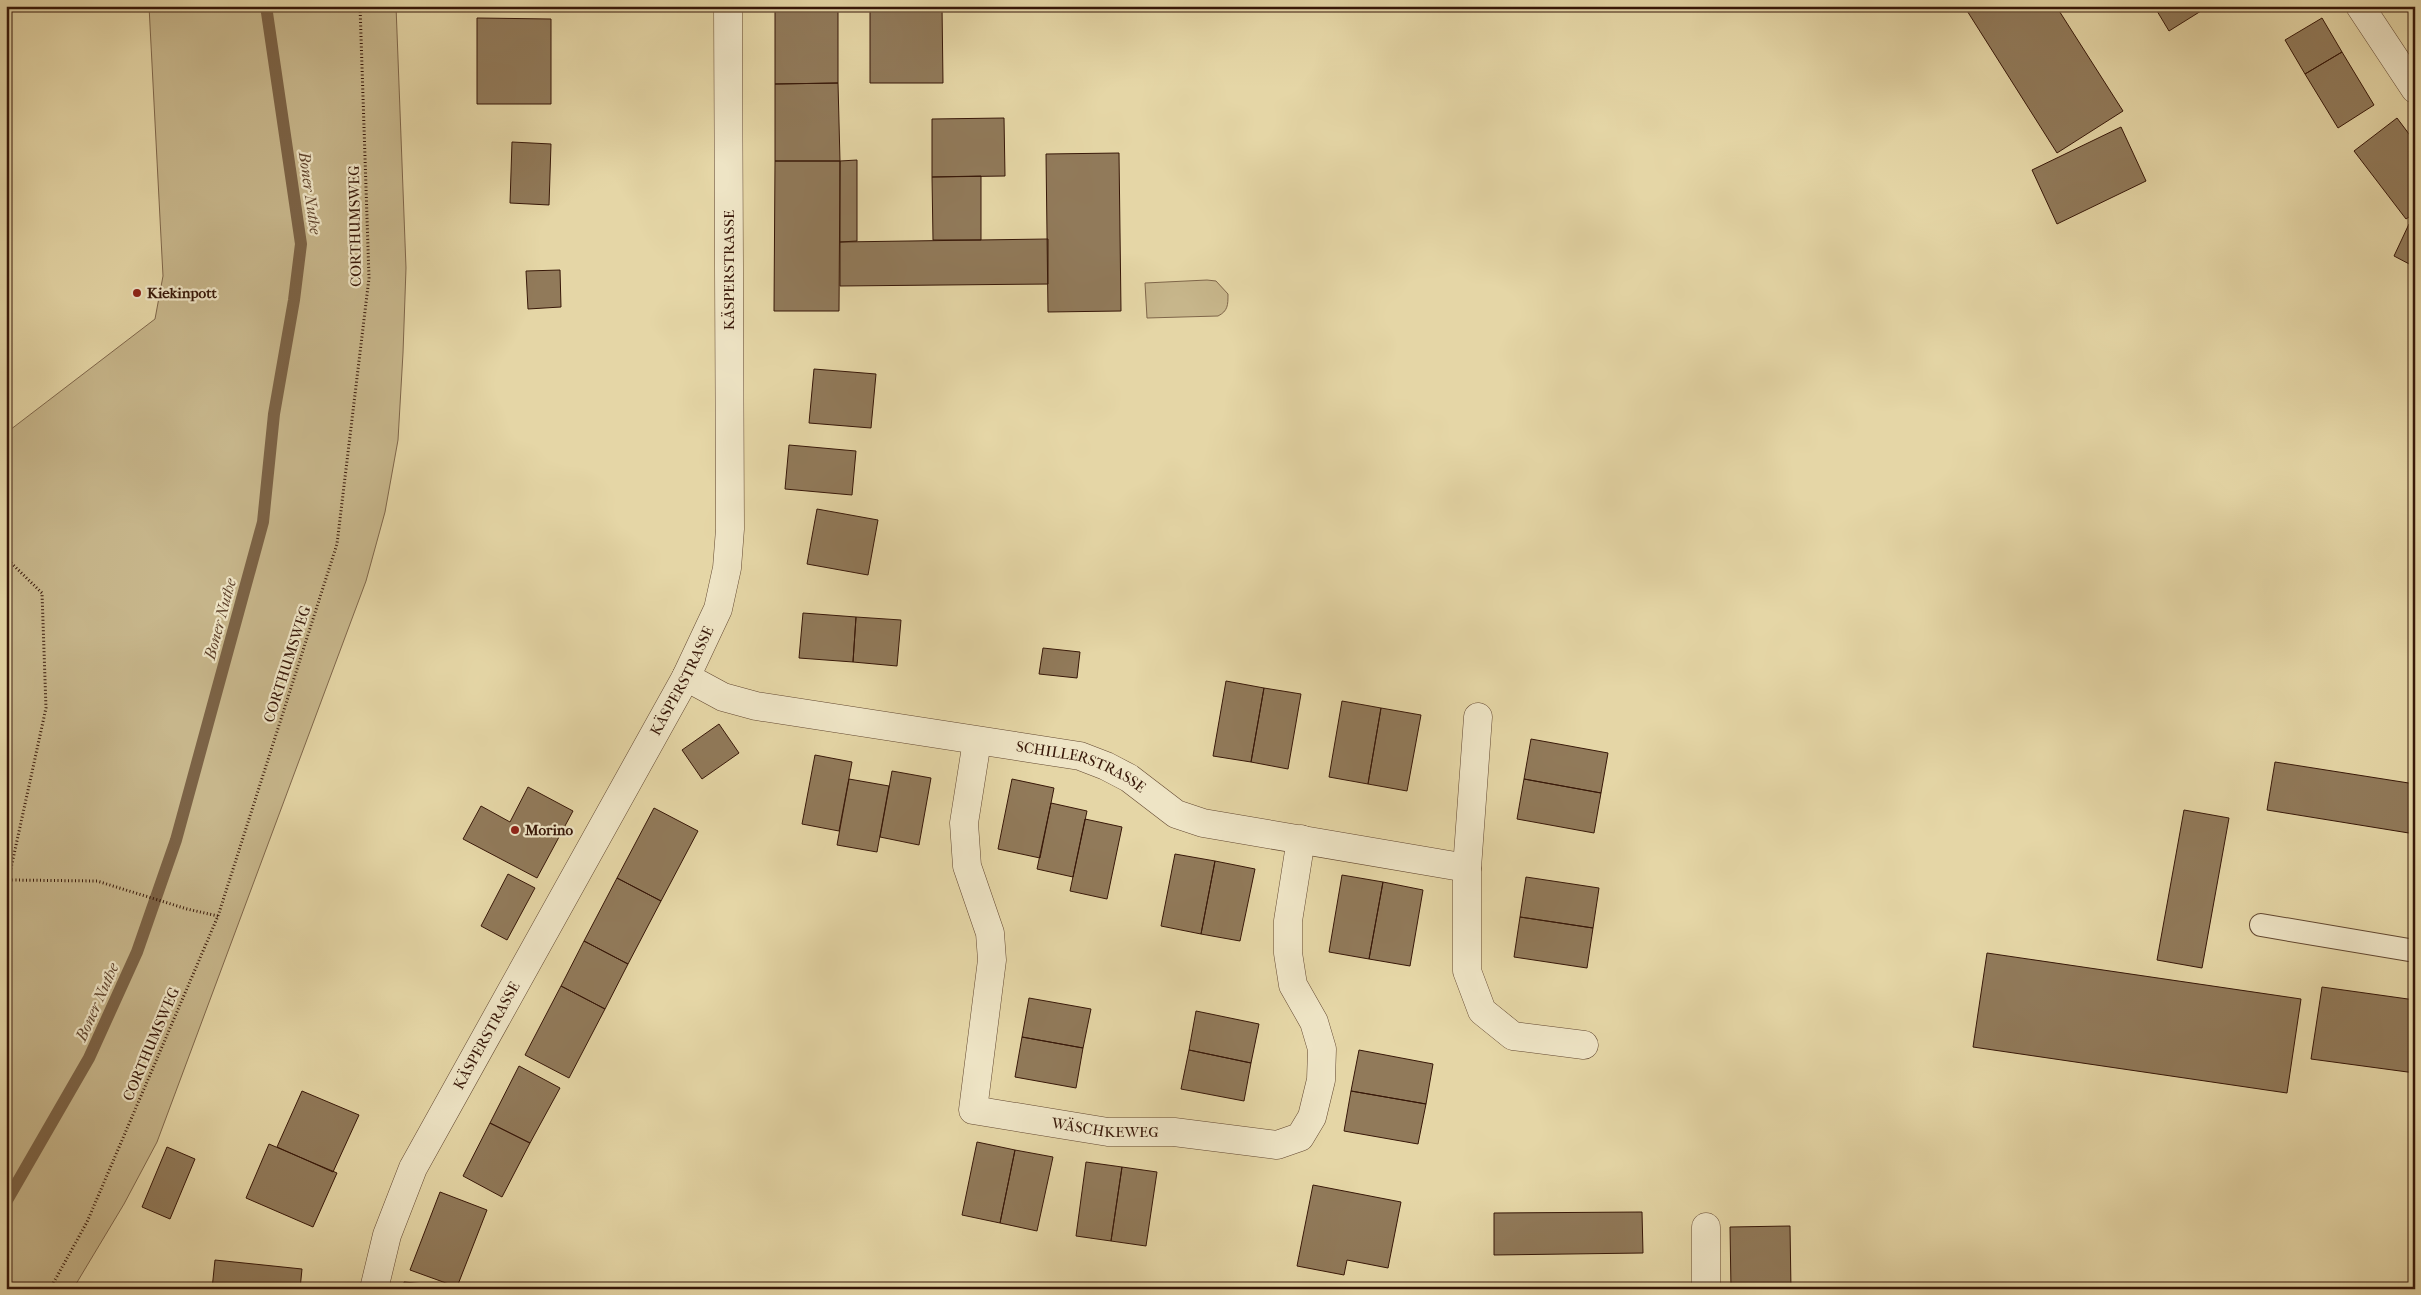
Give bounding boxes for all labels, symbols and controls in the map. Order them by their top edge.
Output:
water label: Boner Nuthe [295,149,325,236]
street label: CORTHUMSWEG [345,165,365,287]
street label: KÄSPERSTRASSE [720,210,738,330]
place label: Kiekinpott [147,284,217,302]
marker: Kiekinpott [131,287,143,299]
water label: Boner Nuthe [200,576,240,663]
street label: CORTHUMSWEG [260,603,314,725]
street label: KÄSPERSTRASSE [646,623,718,739]
street label: SCHILLERSTRASSE [1015,737,1149,796]
place label: Morino [524,821,573,839]
marker: Morino [509,824,521,836]
water label: Boner Nuthe [71,960,123,1045]
street label: KÄSPERSTRASSE [450,978,524,1093]
street label: CORTHUMSWEG [119,984,183,1104]
street label: WÄSCHKEWEG [1049,1114,1159,1141]

